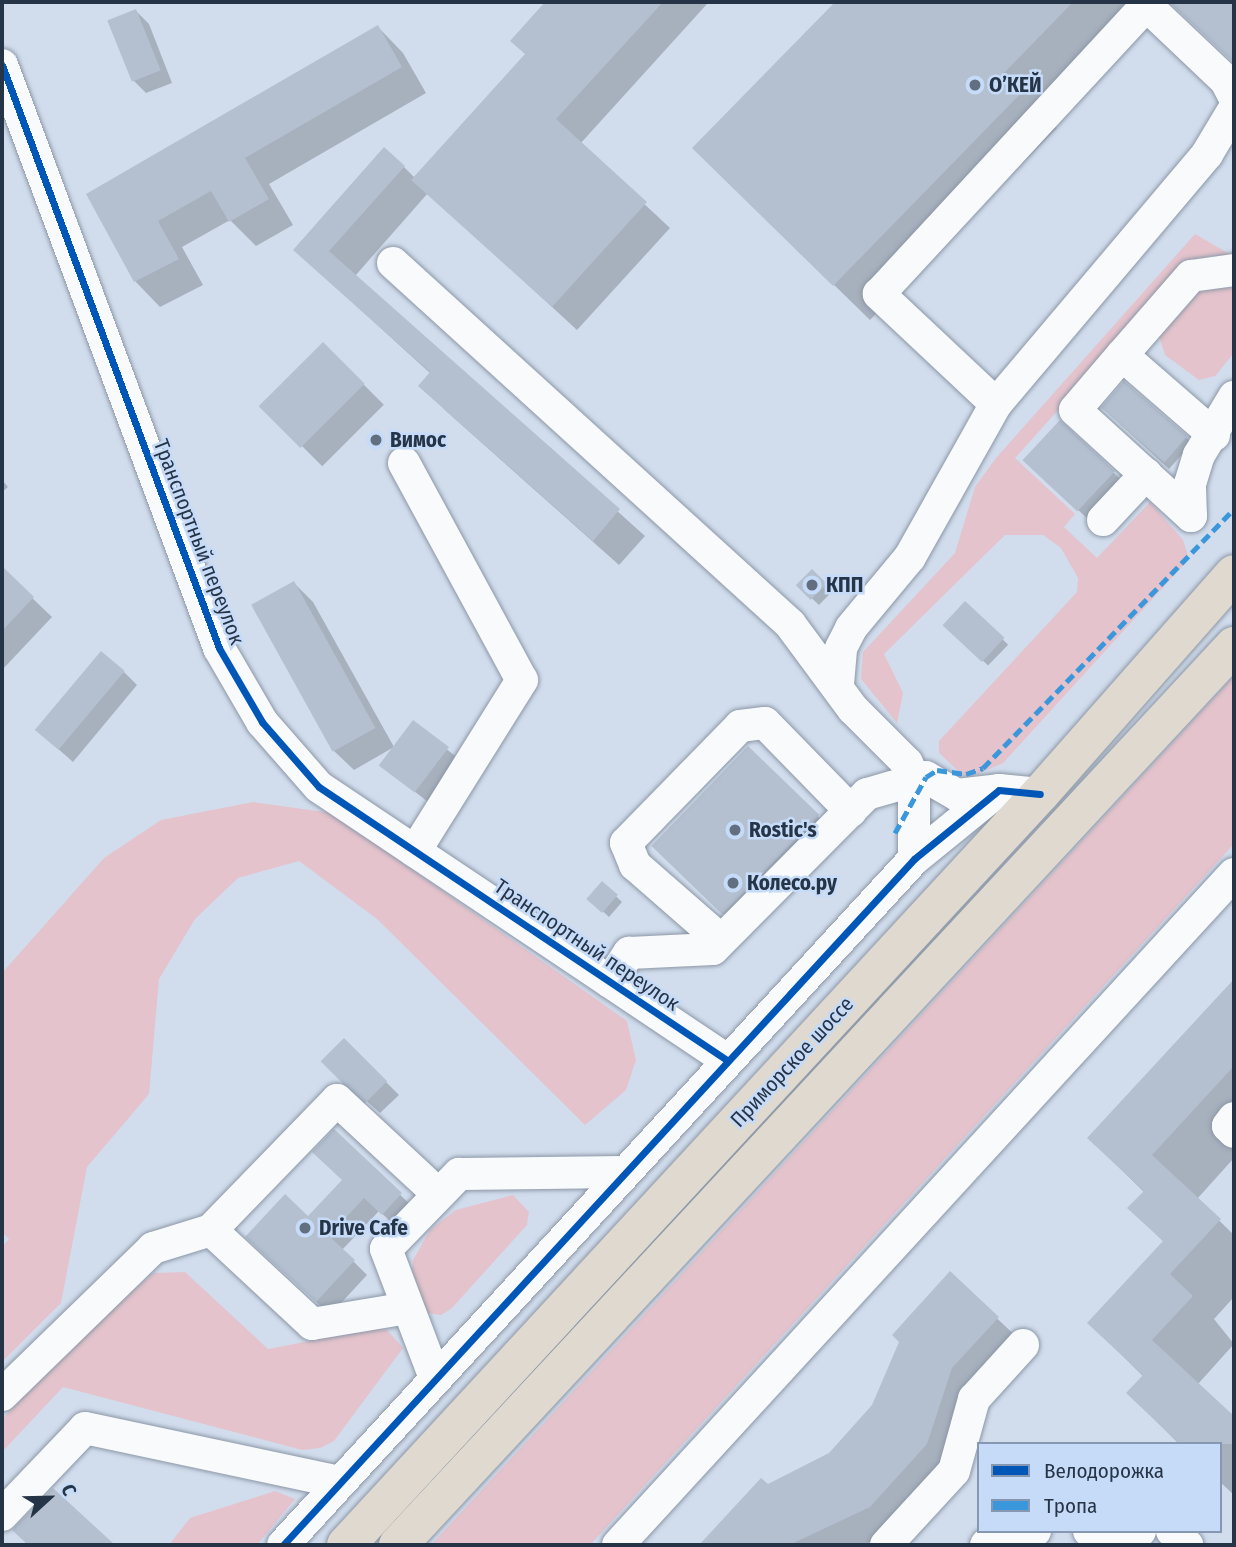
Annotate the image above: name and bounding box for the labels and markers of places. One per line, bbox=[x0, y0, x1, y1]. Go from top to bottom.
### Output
place label: О’КЕЙ bbox=[989, 72, 1042, 98]
marker: О’КЕЙ bbox=[967, 77, 983, 93]
place label: Вимос bbox=[390, 427, 446, 453]
marker: Вимос bbox=[368, 432, 384, 448]
place label: КПП bbox=[826, 572, 863, 598]
marker: КПП bbox=[804, 577, 820, 593]
place label: Rostic's bbox=[749, 817, 817, 843]
marker: Rostic's bbox=[727, 822, 743, 838]
place label: Колесо.ру bbox=[747, 870, 837, 896]
marker: Колесо.ру bbox=[725, 875, 741, 891]
place label: Drive Cafe bbox=[319, 1215, 408, 1241]
marker: Drive Cafe bbox=[297, 1220, 313, 1236]

